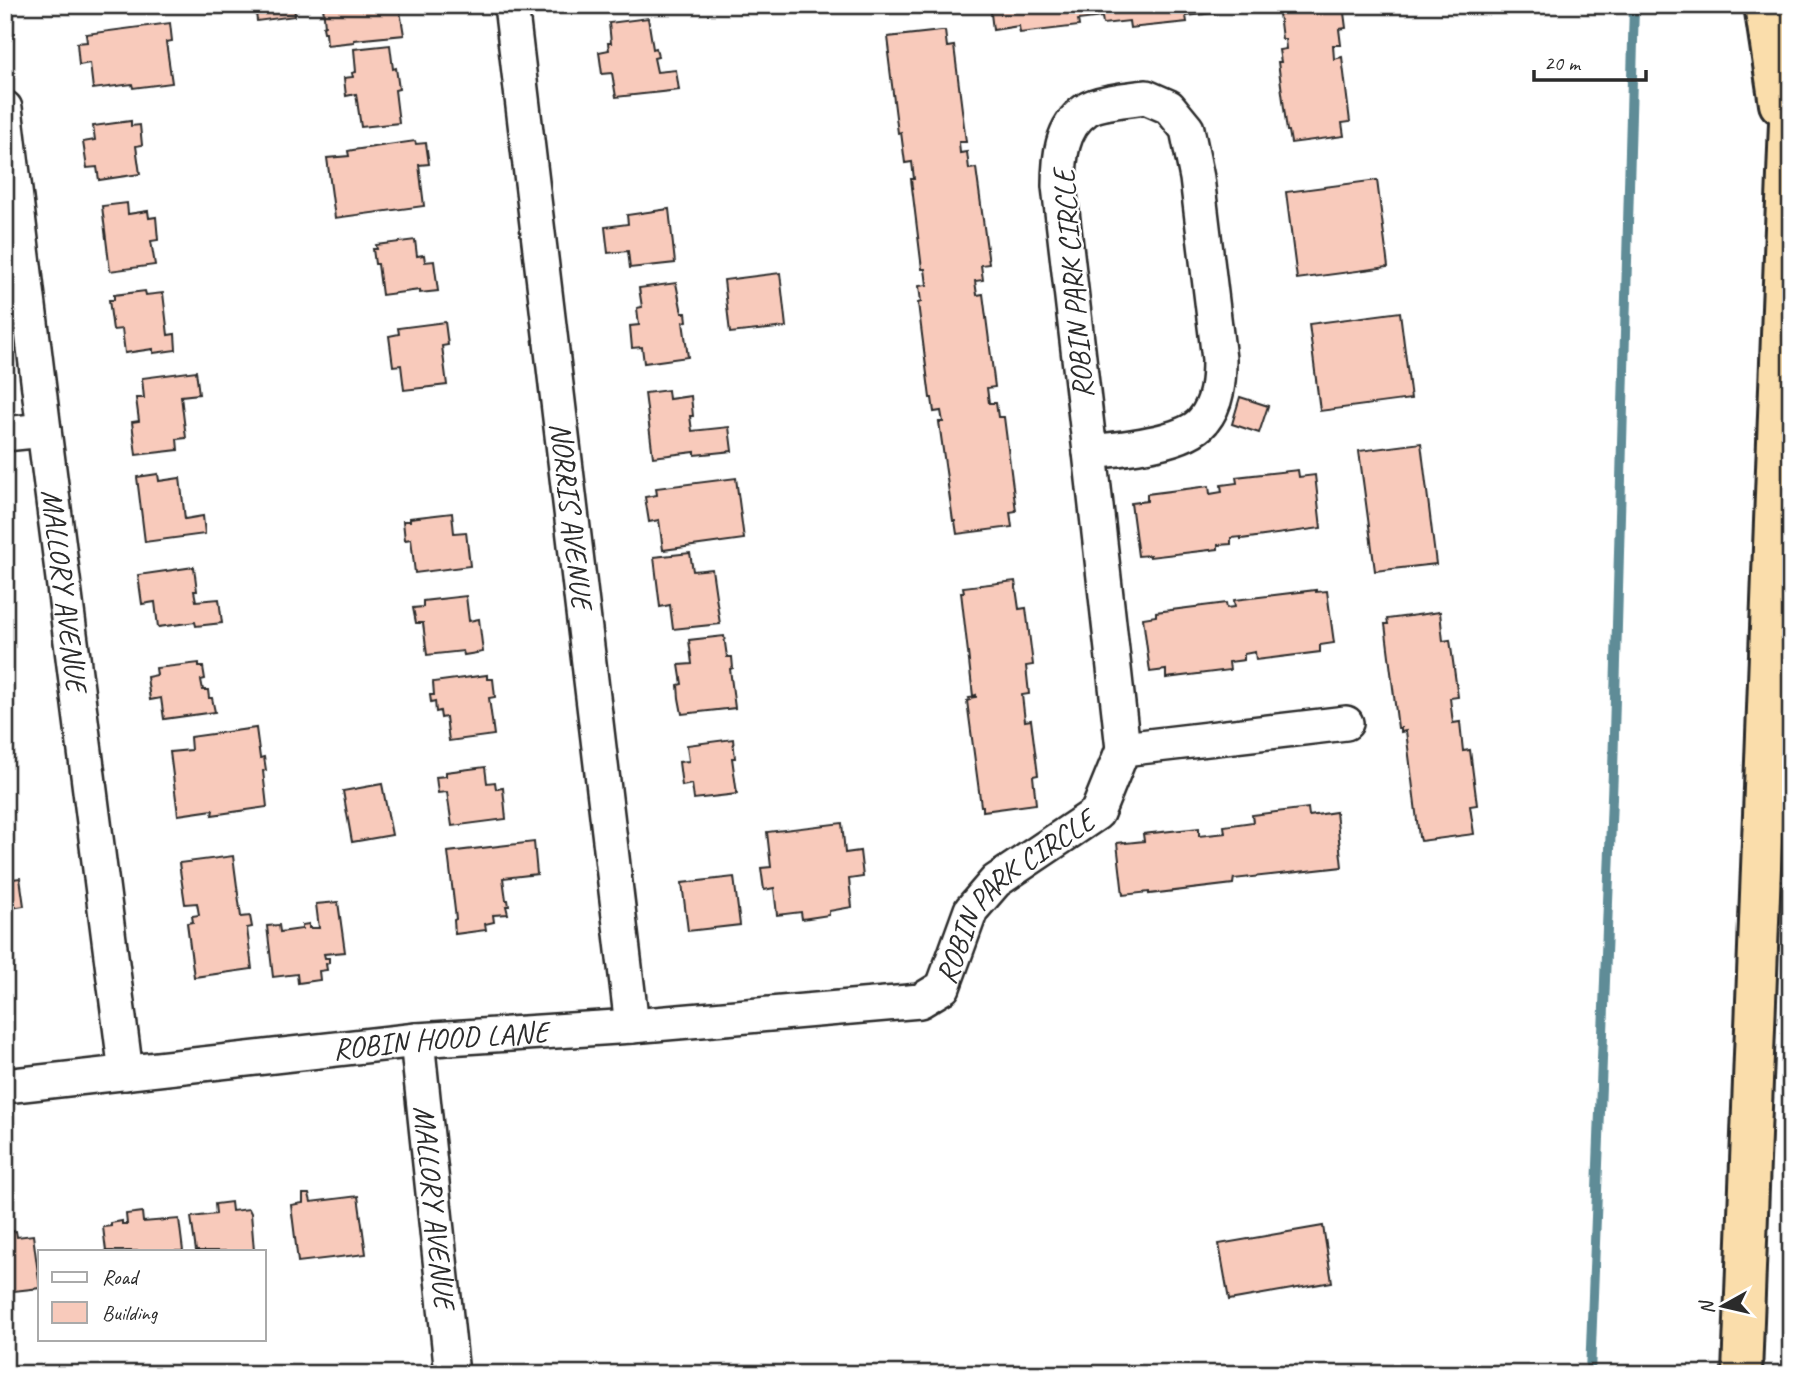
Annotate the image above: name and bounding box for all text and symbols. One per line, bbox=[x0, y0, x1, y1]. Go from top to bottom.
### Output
scale bar bbox=[1534, 38, 1646, 82]
text: 20 m bbox=[1544, 50, 1582, 76]
street label: ROBIN PARK CIRCLE bbox=[1044, 164, 1102, 400]
street label: NORRIS AVENUE bbox=[542, 420, 602, 614]
street label: MALLORY AVENUE bbox=[33, 487, 97, 697]
street label: ROBIN PARK CIRCLE bbox=[927, 799, 1105, 989]
street label: ROBIN HOOD LANE bbox=[331, 1012, 553, 1068]
street label: MALLORY AVENUE bbox=[405, 1104, 464, 1314]
legend bbox=[38, 1250, 266, 1340]
text: Road bbox=[102, 1264, 141, 1290]
north arrow bbox=[1688, 1270, 1758, 1340]
text: N bbox=[1694, 1298, 1720, 1316]
text: Building bbox=[102, 1300, 159, 1326]

